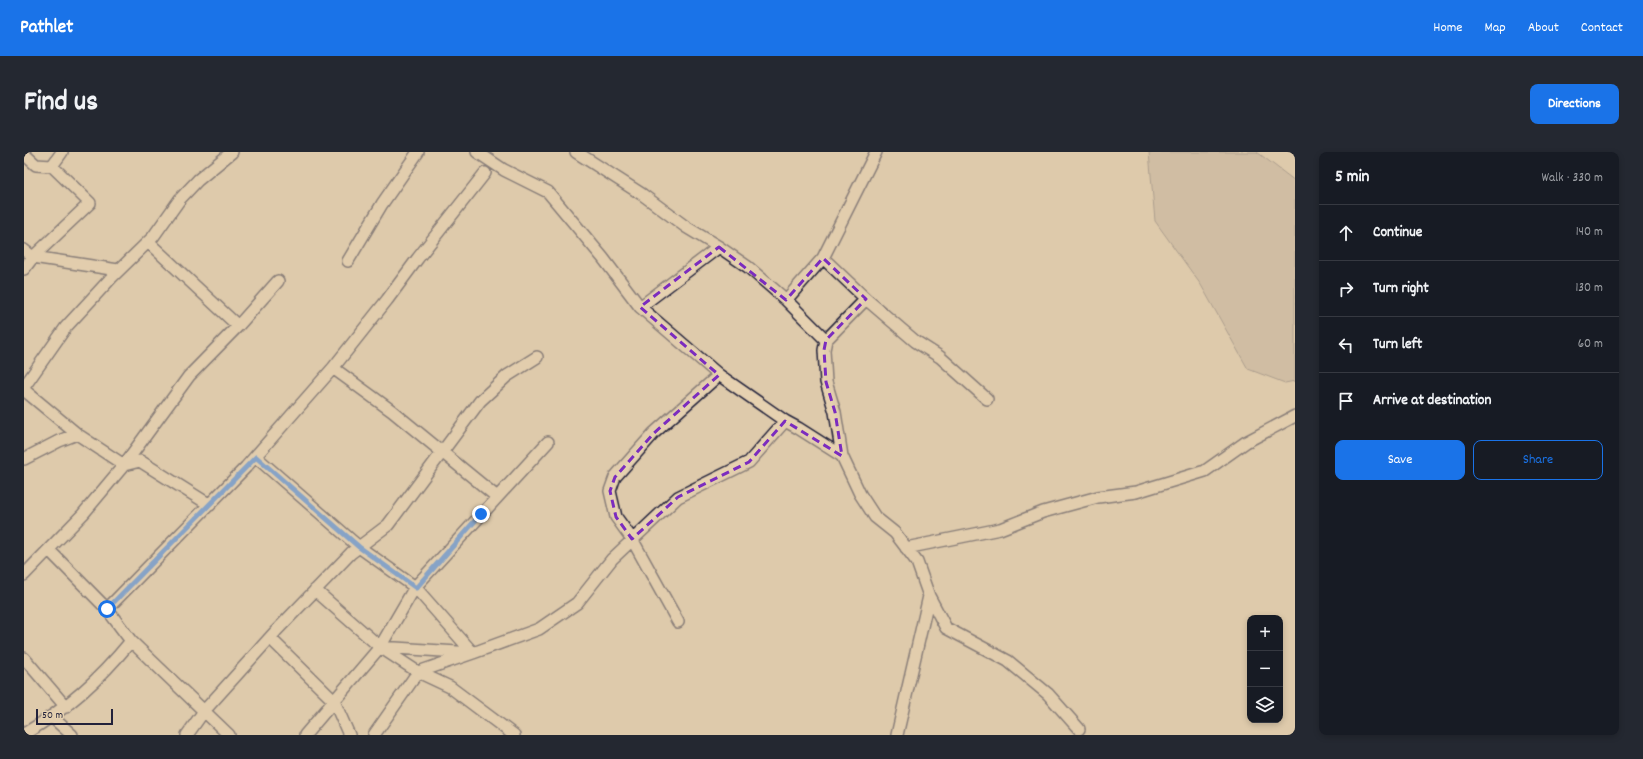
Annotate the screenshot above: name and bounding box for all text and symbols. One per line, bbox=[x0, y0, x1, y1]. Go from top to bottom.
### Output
text: Pathlet bbox=[20, 15, 73, 42]
text: Home bbox=[1433, 18, 1462, 38]
text: Map bbox=[1484, 18, 1506, 38]
text: About bbox=[1528, 18, 1559, 38]
text: Contact bbox=[1581, 18, 1623, 38]
text: Find us bbox=[24, 84, 98, 124]
button: Directions bbox=[1530, 84, 1619, 124]
text: 5 min bbox=[1335, 166, 1369, 190]
text: Walk · 330 m bbox=[1542, 169, 1603, 188]
icon: ahead bbox=[1335, 222, 1357, 244]
text: Continue bbox=[1373, 222, 1422, 244]
text: 140 m bbox=[1576, 223, 1603, 242]
icon: right bbox=[1335, 278, 1357, 300]
text: Turn right bbox=[1373, 278, 1429, 300]
text: 130 m bbox=[1575, 279, 1603, 298]
icon: left bbox=[1335, 334, 1357, 356]
text: Turn left bbox=[1373, 334, 1422, 356]
text: 60 m bbox=[1578, 335, 1603, 354]
icon: arrive bbox=[1335, 390, 1357, 412]
text: Arrive at destination bbox=[1373, 390, 1491, 412]
button: Save bbox=[1335, 440, 1465, 480]
button: Share bbox=[1473, 440, 1603, 480]
route end bbox=[472, 505, 490, 523]
route start bbox=[98, 600, 116, 618]
map controls bbox=[1247, 615, 1283, 723]
button: + bbox=[1247, 615, 1283, 651]
button: − bbox=[1247, 651, 1283, 687]
button: layers bbox=[1247, 687, 1283, 723]
scale bar bbox=[36, 707, 113, 726]
text: 50 m bbox=[42, 708, 63, 724]

